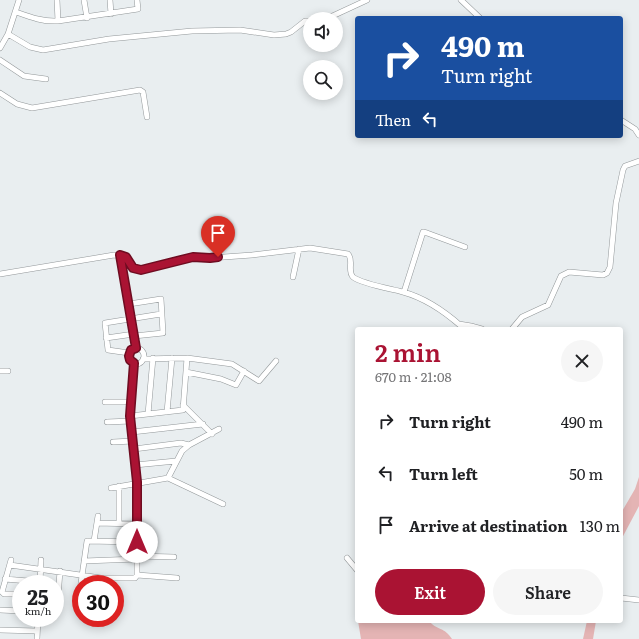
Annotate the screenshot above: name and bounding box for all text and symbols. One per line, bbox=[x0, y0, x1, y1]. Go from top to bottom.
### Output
map controls bbox=[303, 12, 343, 100]
button: sound bbox=[303, 12, 343, 52]
text: 490 m bbox=[441, 24, 525, 66]
icon: right bbox=[375, 32, 427, 84]
button: search bbox=[303, 60, 343, 100]
text: Turn right bbox=[441, 62, 532, 89]
text: Then bbox=[375, 108, 411, 131]
icon: left bbox=[419, 108, 441, 130]
pin bbox=[201, 216, 235, 257]
icon: arrive bbox=[207, 222, 229, 244]
text: 2 min bbox=[375, 334, 441, 369]
button: close bbox=[561, 340, 603, 382]
text: 670 m · 21:08 bbox=[375, 367, 452, 386]
icon: right bbox=[375, 410, 397, 432]
text: Turn right bbox=[409, 410, 491, 433]
text: 490 m bbox=[561, 410, 603, 433]
icon: left bbox=[375, 462, 397, 484]
text: Turn left bbox=[409, 462, 478, 485]
text: 50 m bbox=[569, 462, 603, 485]
icon: arrive bbox=[375, 514, 397, 536]
text: Arrive at destination bbox=[409, 514, 568, 537]
text: 130 m bbox=[580, 514, 620, 537]
position arrow bbox=[116, 521, 158, 563]
button: Exit bbox=[375, 569, 485, 615]
button: Share bbox=[493, 569, 603, 615]
speed limit sign: 30 bbox=[72, 575, 124, 627]
text: 25 bbox=[27, 581, 49, 611]
text: km/h bbox=[25, 603, 51, 618]

